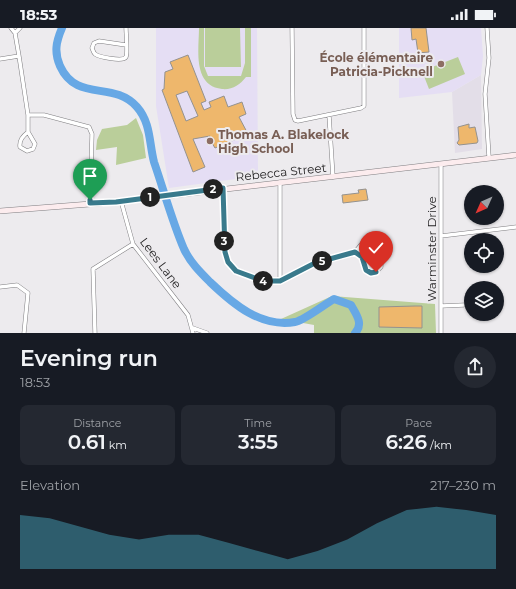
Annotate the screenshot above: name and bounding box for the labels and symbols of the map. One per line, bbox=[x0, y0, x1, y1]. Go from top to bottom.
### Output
place label: École élémentaire Patricia-Picknell bbox=[320, 50, 433, 79]
marker: École élémentaire Patricia-Picknell bbox=[436, 59, 446, 69]
place label: Thomas A. Blakelock High School bbox=[218, 127, 349, 156]
marker: Thomas A. Blakelock High School bbox=[205, 136, 215, 146]
pin bbox=[73, 159, 107, 200]
street label: Rebecca Street bbox=[235, 160, 327, 184]
pin: 2 bbox=[203, 179, 223, 199]
north arrow bbox=[464, 185, 504, 225]
pin: 1 bbox=[140, 187, 160, 207]
street label: Warminster Drive bbox=[424, 196, 439, 302]
pin: 3 bbox=[214, 231, 234, 251]
pin bbox=[359, 231, 393, 272]
street label: Lees Lane bbox=[137, 235, 185, 291]
pin: 5 bbox=[312, 251, 332, 271]
pin: 4 bbox=[253, 271, 273, 291]

